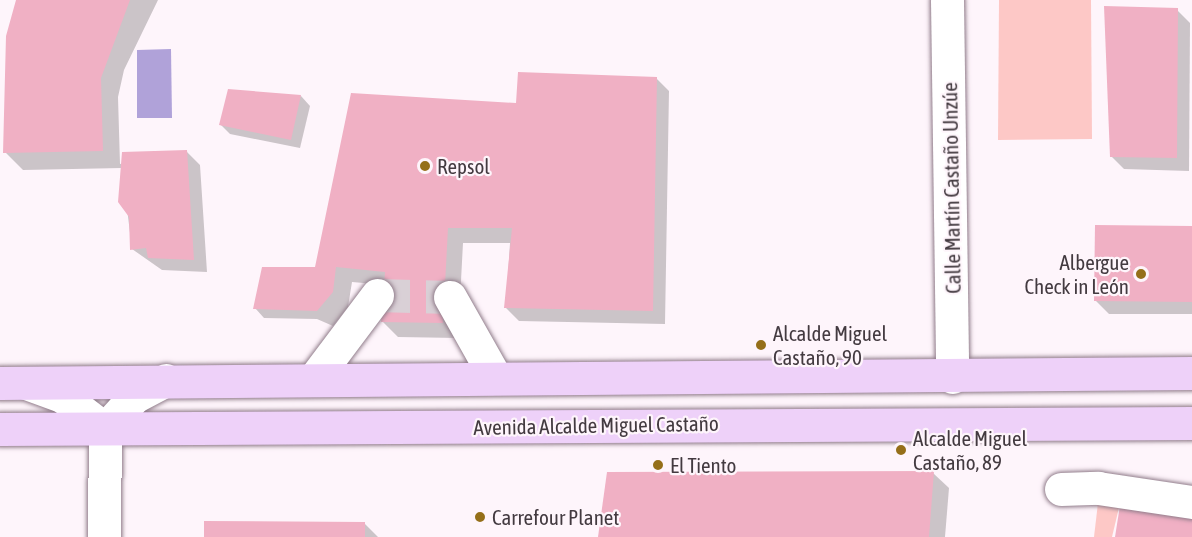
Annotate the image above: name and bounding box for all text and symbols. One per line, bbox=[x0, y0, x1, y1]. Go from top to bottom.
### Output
street label: Calle Martín Castaño Unzúe bbox=[937, 82, 965, 294]
place label: Repsol bbox=[437, 153, 490, 179]
marker: Repsol bbox=[418, 159, 432, 173]
place label: Albergue Check in León bbox=[1025, 249, 1129, 299]
marker: Albergue Check in León bbox=[1134, 267, 1148, 281]
place label: Alcalde Miguel Castaño, 90 bbox=[773, 320, 887, 370]
marker: Alcalde Miguel Castaño, 90 bbox=[754, 338, 768, 352]
street label: Avenida Alcalde Miguel Castaño bbox=[473, 410, 719, 440]
place label: Alcalde Miguel Castaño, 89 bbox=[913, 425, 1027, 475]
marker: Alcalde Miguel Castaño, 89 bbox=[894, 443, 908, 457]
place label: El Tiento bbox=[670, 452, 736, 478]
marker: El Tiento bbox=[651, 458, 665, 472]
place label: Carrefour Planet bbox=[492, 504, 619, 530]
marker: Carrefour Planet bbox=[473, 510, 487, 524]

